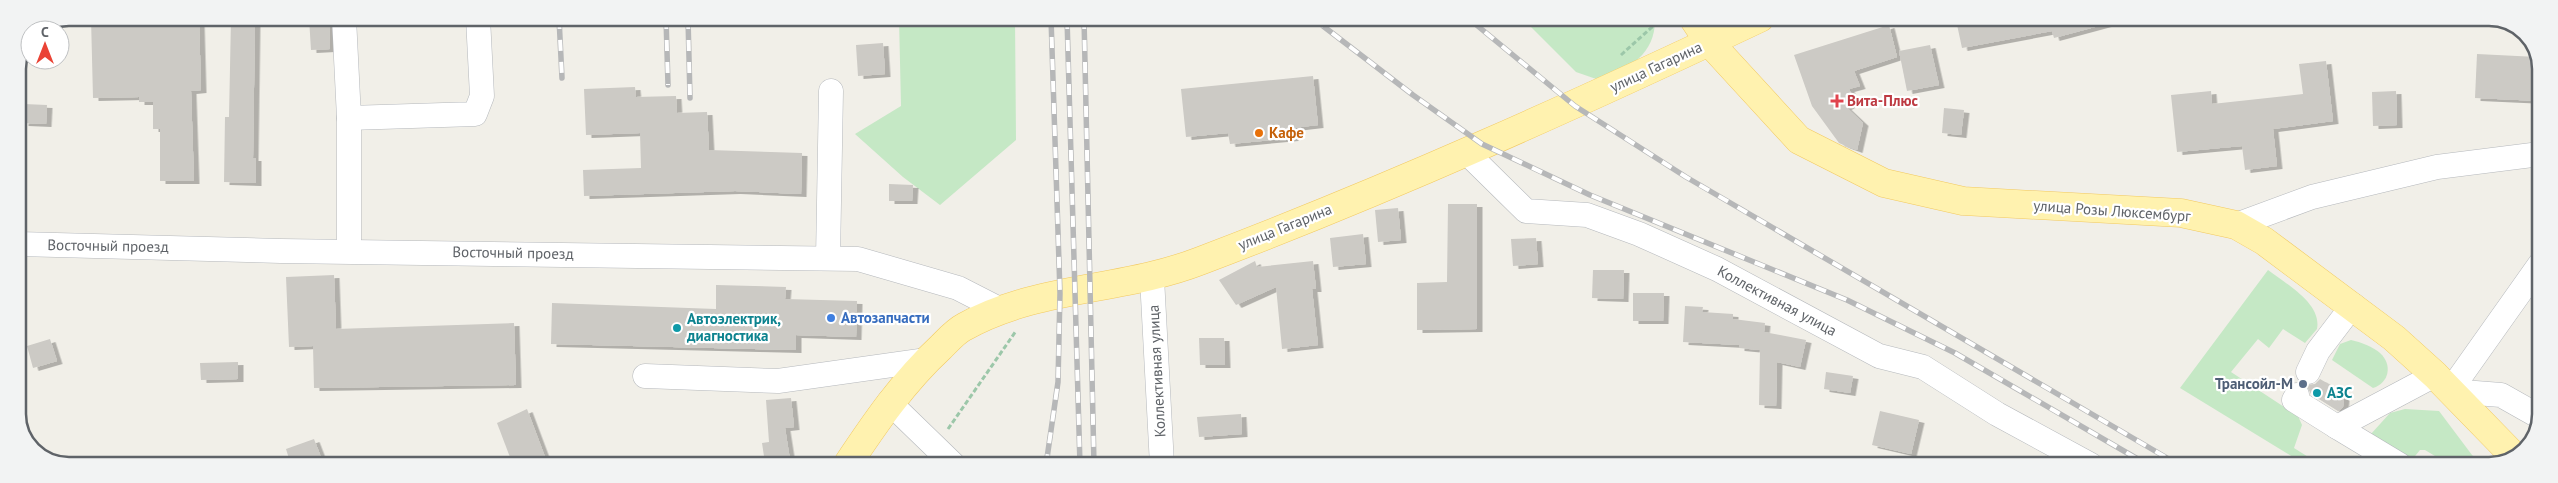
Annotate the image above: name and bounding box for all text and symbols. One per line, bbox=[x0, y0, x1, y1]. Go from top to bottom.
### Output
north arrow bbox=[20, 20, 70, 70]
text: С bbox=[41, 23, 49, 41]
street label: улица Гагарина bbox=[1607, 37, 1705, 96]
place label: Вита-Плюс bbox=[1847, 91, 1918, 110]
marker: Вита-Плюс bbox=[1831, 95, 1843, 107]
place label: Кафе bbox=[1269, 123, 1304, 142]
marker: Кафе bbox=[1253, 127, 1265, 139]
street label: улица Розы Люксембург bbox=[2033, 196, 2192, 226]
street label: улица Гагарина bbox=[1235, 199, 1334, 254]
street label: Восточный проезд bbox=[47, 235, 169, 256]
street label: Восточный проезд bbox=[452, 242, 574, 263]
street label: Коллективная улица bbox=[1714, 261, 1840, 340]
street label: Коллективная улица bbox=[1144, 304, 1169, 438]
place label: Автозапчасти bbox=[841, 308, 930, 327]
place label: Автоэлектрик, диагностика bbox=[686, 309, 781, 345]
marker: Автозапчасти bbox=[825, 312, 837, 324]
marker: Автоэлектрик, диагностика bbox=[671, 322, 683, 334]
place label: Трансойл-М bbox=[2215, 374, 2293, 393]
marker: Трансойл-М bbox=[2297, 378, 2309, 390]
place label: АЗС bbox=[2327, 383, 2353, 402]
marker: АЗС bbox=[2311, 387, 2323, 399]

